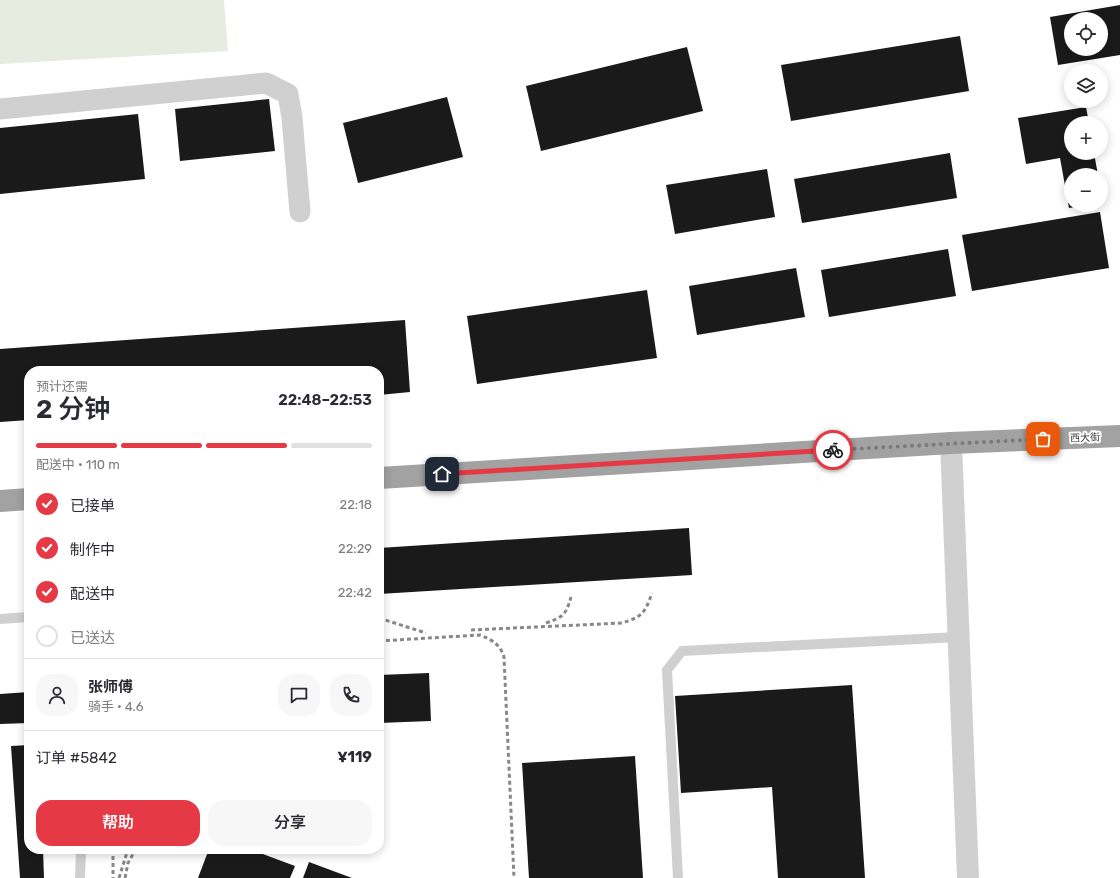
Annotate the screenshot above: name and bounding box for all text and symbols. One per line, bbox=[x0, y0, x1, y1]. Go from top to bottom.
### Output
map controls bbox=[1064, 12, 1108, 212]
button: locate bbox=[1064, 12, 1108, 56]
button: layers bbox=[1064, 64, 1108, 108]
button: + bbox=[1064, 116, 1108, 160]
button: − bbox=[1064, 168, 1108, 212]
text: 预计还需 bbox=[36, 379, 88, 394]
text: 22:48–22:53 bbox=[278, 391, 372, 409]
text: 2 分钟 bbox=[36, 394, 110, 425]
pin bbox=[1026, 422, 1060, 456]
icon: bag bbox=[1032, 428, 1054, 450]
courier bbox=[813, 430, 853, 470]
street label: 西大街 bbox=[1070, 431, 1100, 445]
icon: bike bbox=[822, 439, 844, 461]
text: 配送中 · 110 m bbox=[36, 457, 120, 472]
pin bbox=[425, 457, 459, 491]
icon: home bbox=[431, 463, 453, 485]
icon: check bbox=[36, 493, 58, 515]
text: 已接单 bbox=[70, 497, 115, 515]
text: 22:18 bbox=[340, 497, 372, 512]
icon: check bbox=[36, 537, 58, 559]
text: 制作中 bbox=[70, 541, 115, 559]
text: 22:29 bbox=[338, 541, 372, 556]
icon: check bbox=[36, 581, 58, 603]
text: 配送中 bbox=[70, 585, 115, 603]
text: 22:42 bbox=[338, 585, 372, 600]
text: 已送达 bbox=[70, 629, 115, 647]
button: person bbox=[36, 674, 78, 716]
button: chat bbox=[278, 674, 320, 716]
button: phone bbox=[330, 674, 372, 716]
text: 张师傅 bbox=[88, 678, 133, 696]
text: 骑手 · 4.6 bbox=[88, 699, 144, 714]
text: ¥119 bbox=[337, 748, 372, 766]
text: 订单 #5842 bbox=[36, 749, 117, 767]
button: 帮助 bbox=[36, 800, 200, 846]
button: 分享 bbox=[208, 800, 372, 846]

